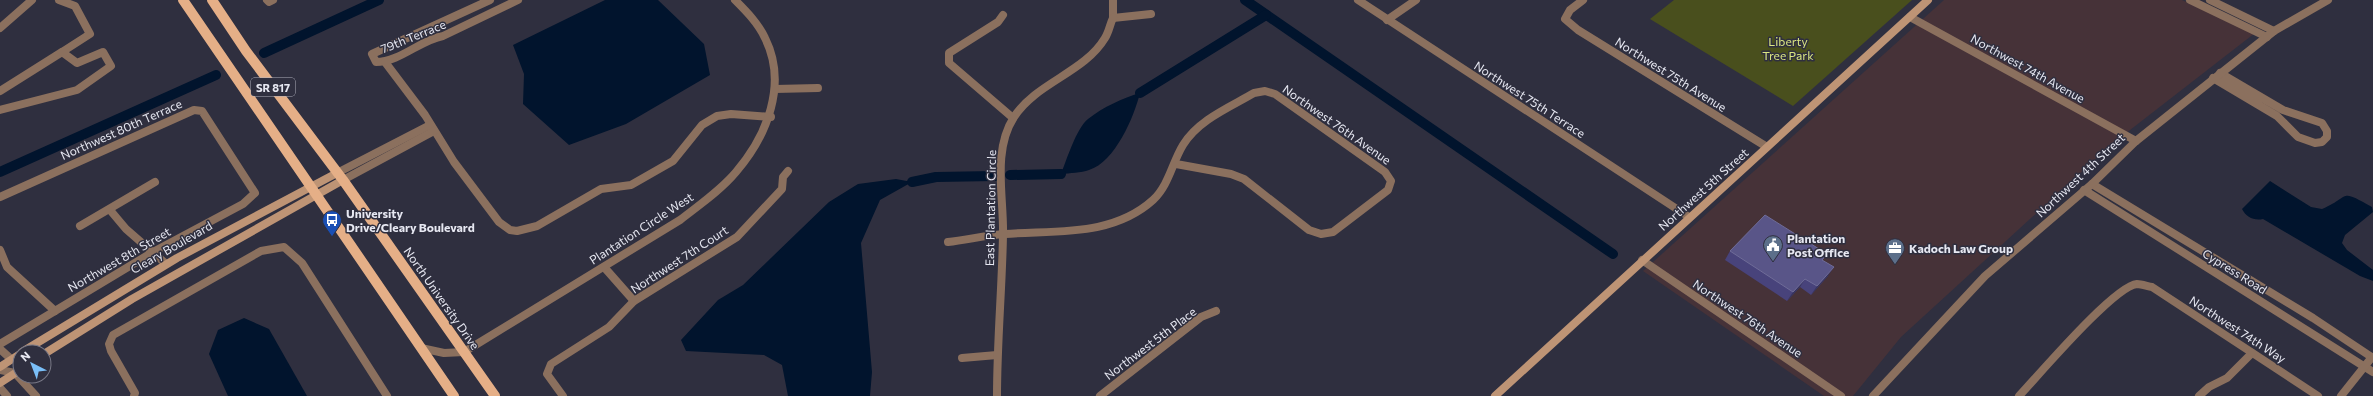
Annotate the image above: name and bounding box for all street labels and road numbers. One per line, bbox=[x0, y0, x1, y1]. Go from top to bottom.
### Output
street label: 79th Terrace bbox=[378, 17, 448, 55]
street label: Northwest 74th Avenue bbox=[1969, 31, 2087, 105]
street label: Northwest 75th Avenue bbox=[1613, 34, 1729, 114]
street label: Northwest 75th Terrace bbox=[1472, 58, 1588, 140]
road number: SR 817 bbox=[251, 78, 295, 96]
street label: Northwest 76th Avenue bbox=[1280, 81, 1394, 167]
street label: Northwest 80th Terrace bbox=[58, 96, 184, 162]
street label: Northwest 4th Street bbox=[2033, 130, 2127, 220]
street label: Northwest 5th Street bbox=[1655, 145, 1751, 233]
street label: East Plantation Circle bbox=[982, 150, 998, 266]
street label: Plantation Circle West bbox=[587, 189, 696, 267]
street label: Cleary Boulevard bbox=[128, 218, 214, 276]
street label: Northwest 7th Court bbox=[628, 222, 730, 296]
street label: Northwest 8th Street bbox=[65, 224, 173, 294]
street label: North University Drive bbox=[401, 244, 483, 352]
street label: Cypress Road bbox=[2200, 246, 2270, 296]
street label: Northwest 76th Avenue bbox=[1691, 276, 1805, 360]
street label: Northwest 74th Way bbox=[2187, 293, 2289, 365]
street label: Northwest 5th Place bbox=[1101, 304, 1199, 382]

